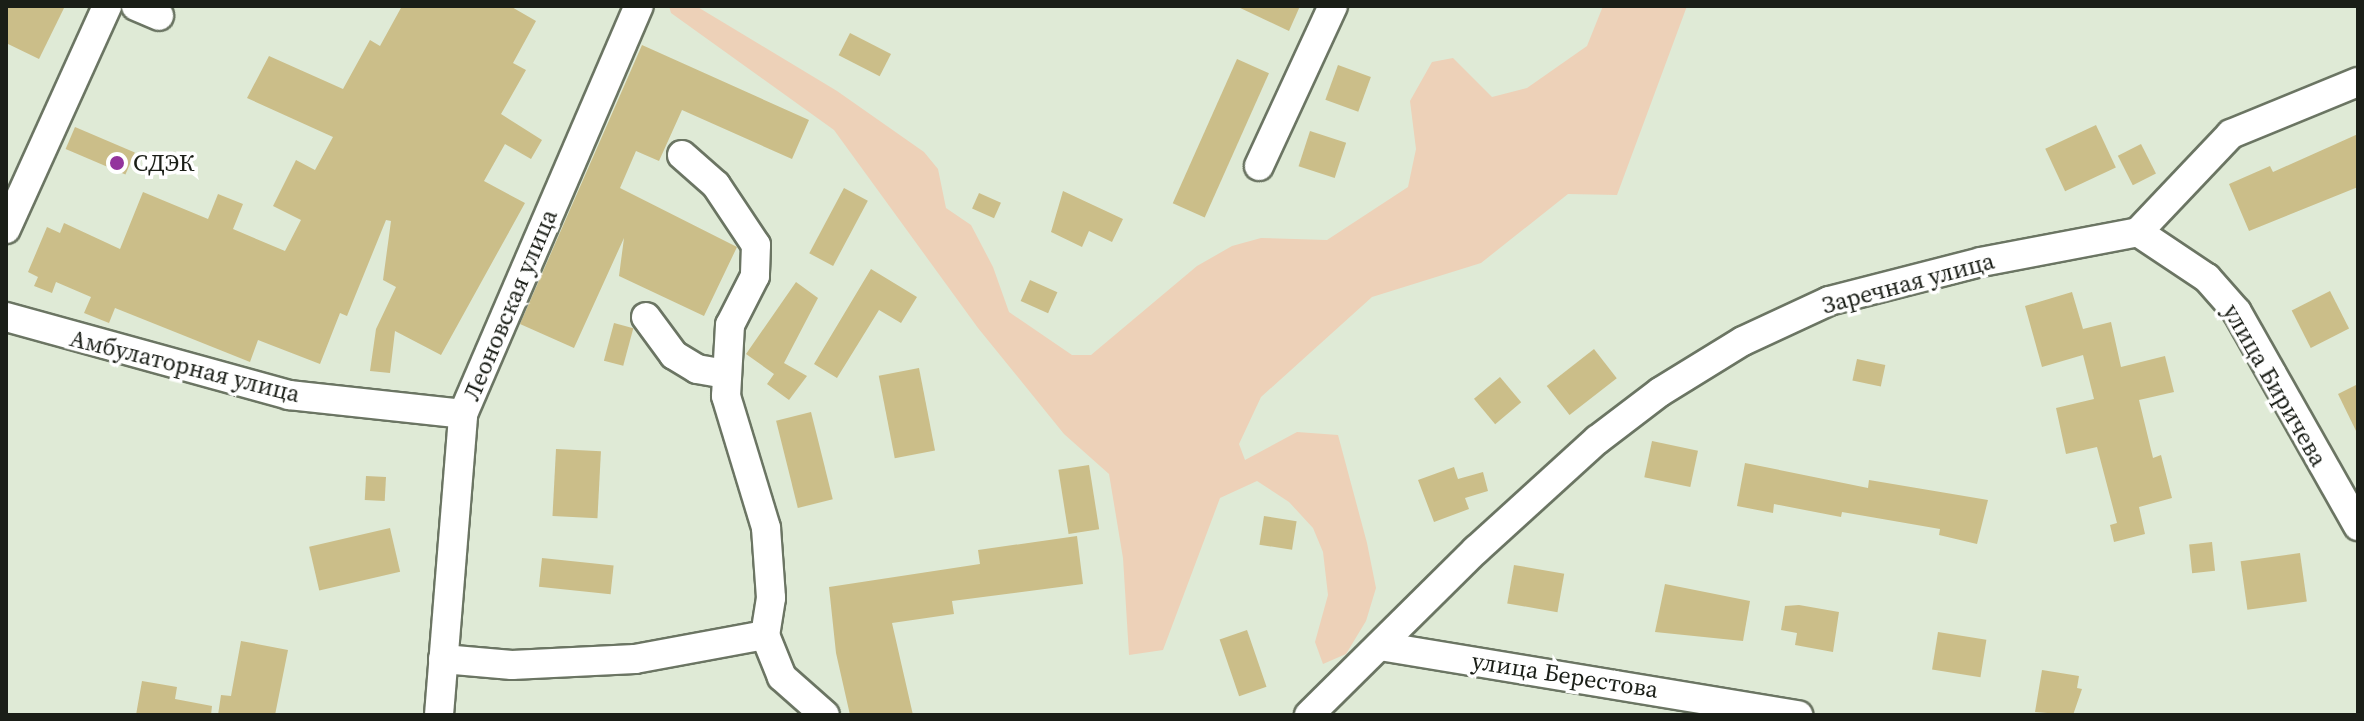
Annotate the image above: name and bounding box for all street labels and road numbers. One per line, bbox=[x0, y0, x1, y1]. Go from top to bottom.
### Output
street label: Леоновская улица bbox=[457, 205, 563, 405]
street label: Заречная улица bbox=[1819, 246, 1997, 320]
street label: улица Биричева bbox=[2217, 299, 2333, 471]
street label: Амбулаторная улица bbox=[67, 323, 303, 409]
street label: улица Берестова bbox=[1470, 646, 1660, 704]

